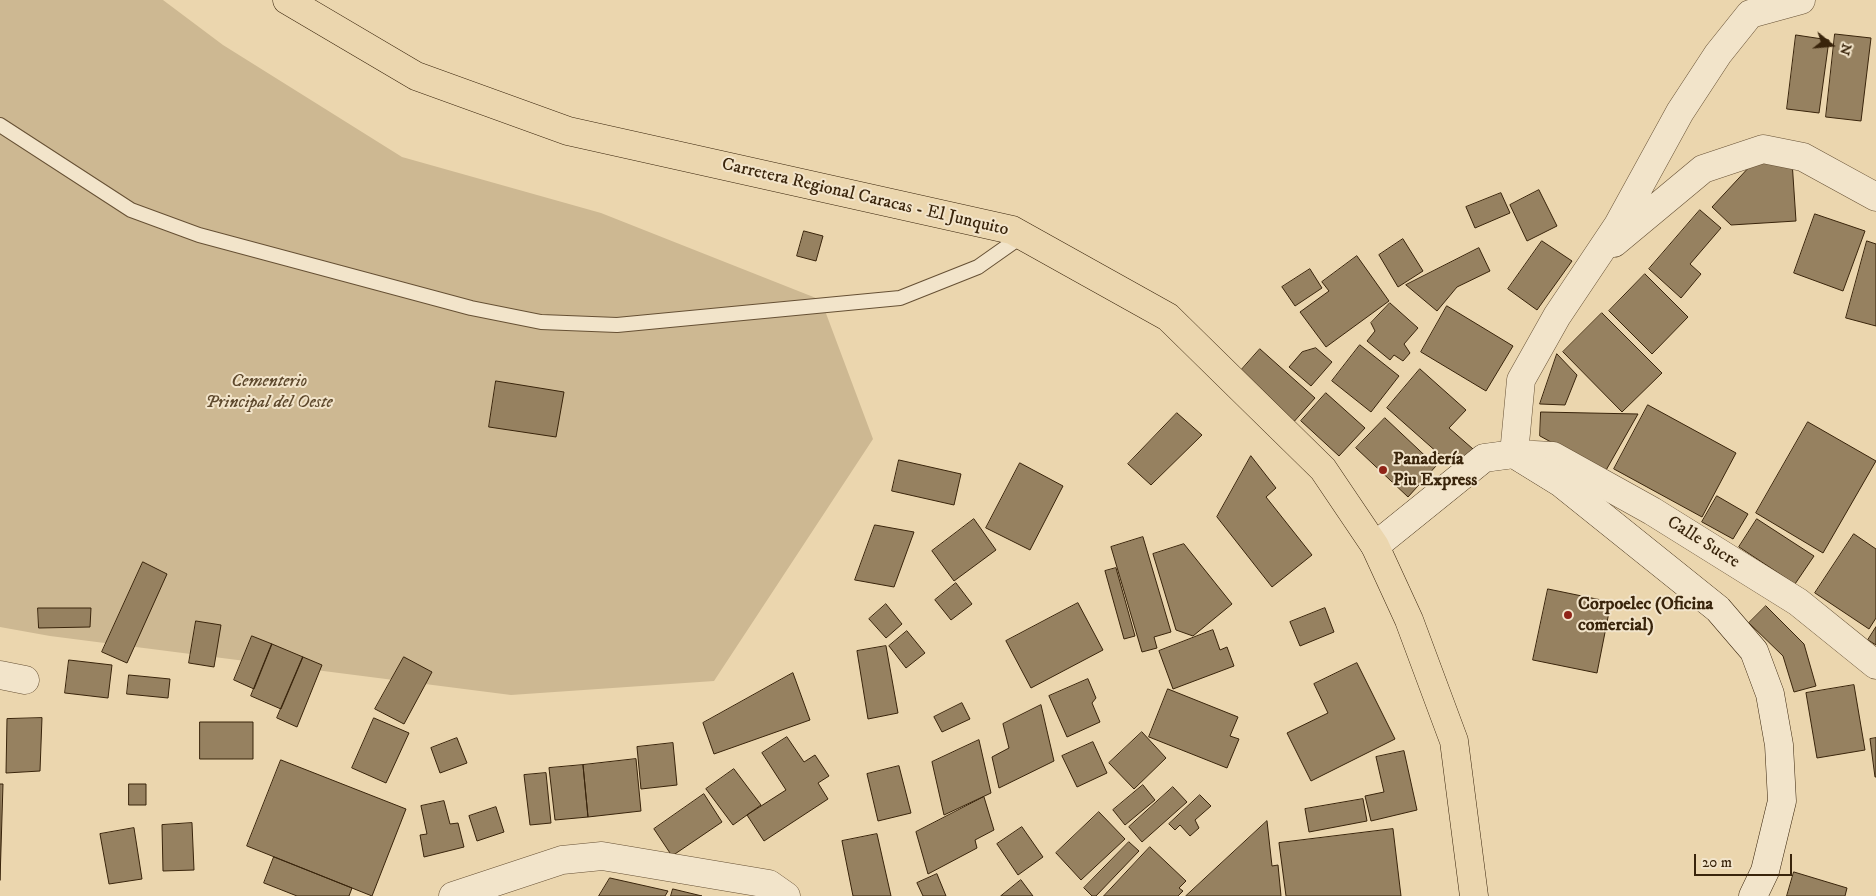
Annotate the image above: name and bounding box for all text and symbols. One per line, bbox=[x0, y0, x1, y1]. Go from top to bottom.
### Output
north arrow bbox=[1806, 20, 1856, 70]
text: N bbox=[1835, 41, 1856, 58]
street label: Carretera Regional Caracas - El Junquito bbox=[720, 154, 1010, 242]
park label: Cementerio Principal del Oeste bbox=[205, 371, 333, 414]
place label: Panadería Piu Express bbox=[1393, 449, 1477, 492]
marker: Panadería Piu Express bbox=[1377, 464, 1389, 476]
street label: Calle Sucre bbox=[1663, 512, 1743, 574]
place label: Corpoelec (Oficina comercial) bbox=[1578, 594, 1713, 636]
marker: Corpoelec (Oficina comercial) bbox=[1562, 609, 1574, 621]
scale bar bbox=[1696, 844, 1794, 876]
text: 20 m bbox=[1702, 853, 1732, 872]

